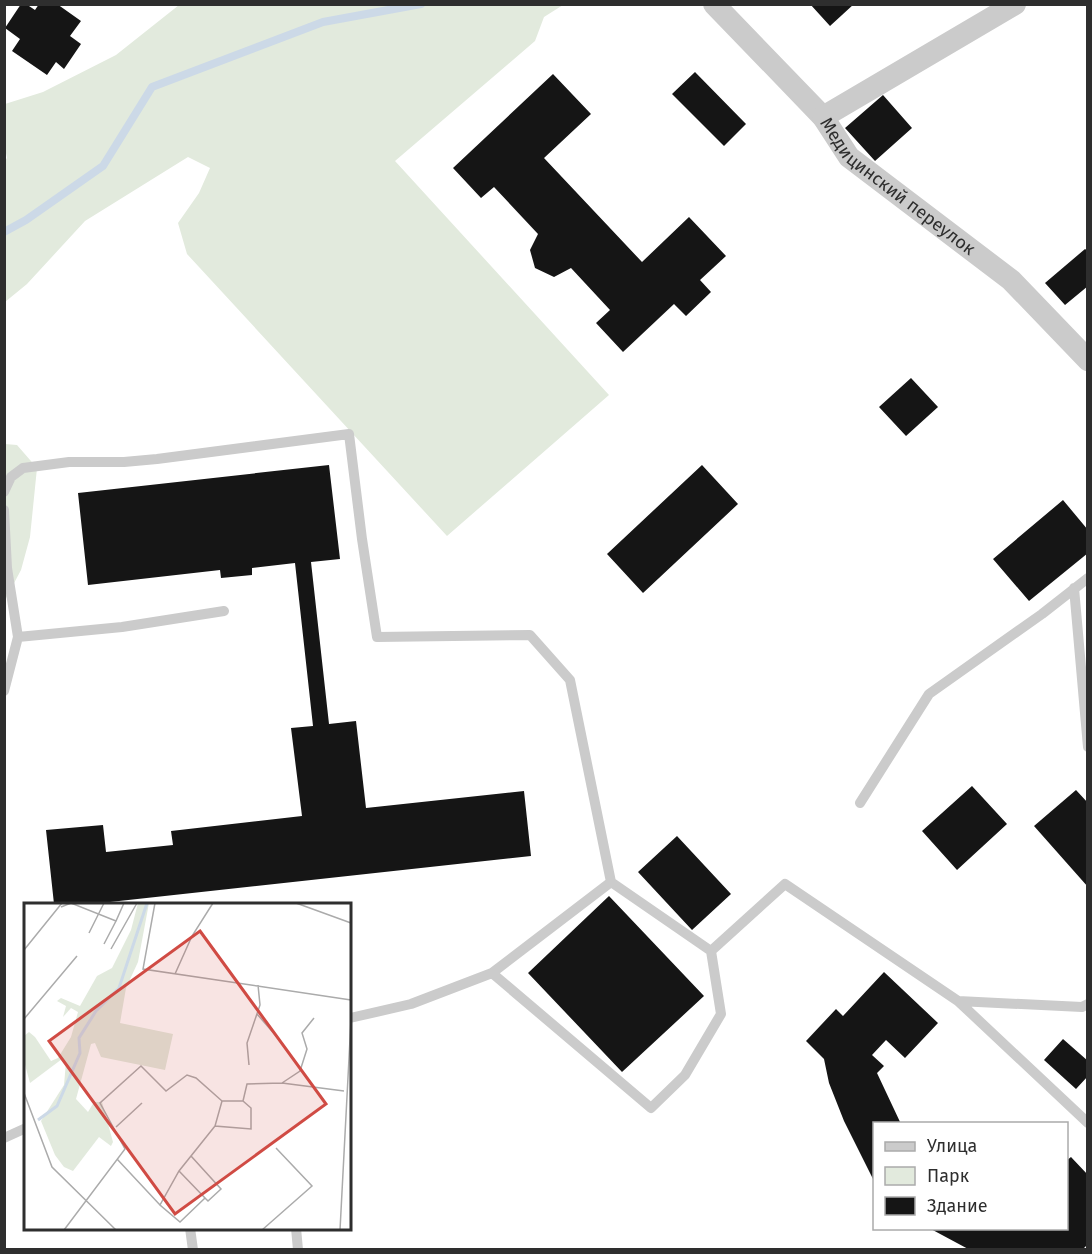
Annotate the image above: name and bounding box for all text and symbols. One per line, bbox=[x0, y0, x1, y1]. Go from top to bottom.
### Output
street label: Медицинский переулок bbox=[815, 113, 980, 260]
inset map bbox=[24, 903, 351, 1230]
legend bbox=[873, 1122, 1068, 1230]
text: Улица bbox=[927, 1135, 977, 1157]
text: Парк bbox=[927, 1165, 970, 1187]
text: Здание bbox=[927, 1195, 988, 1217]

